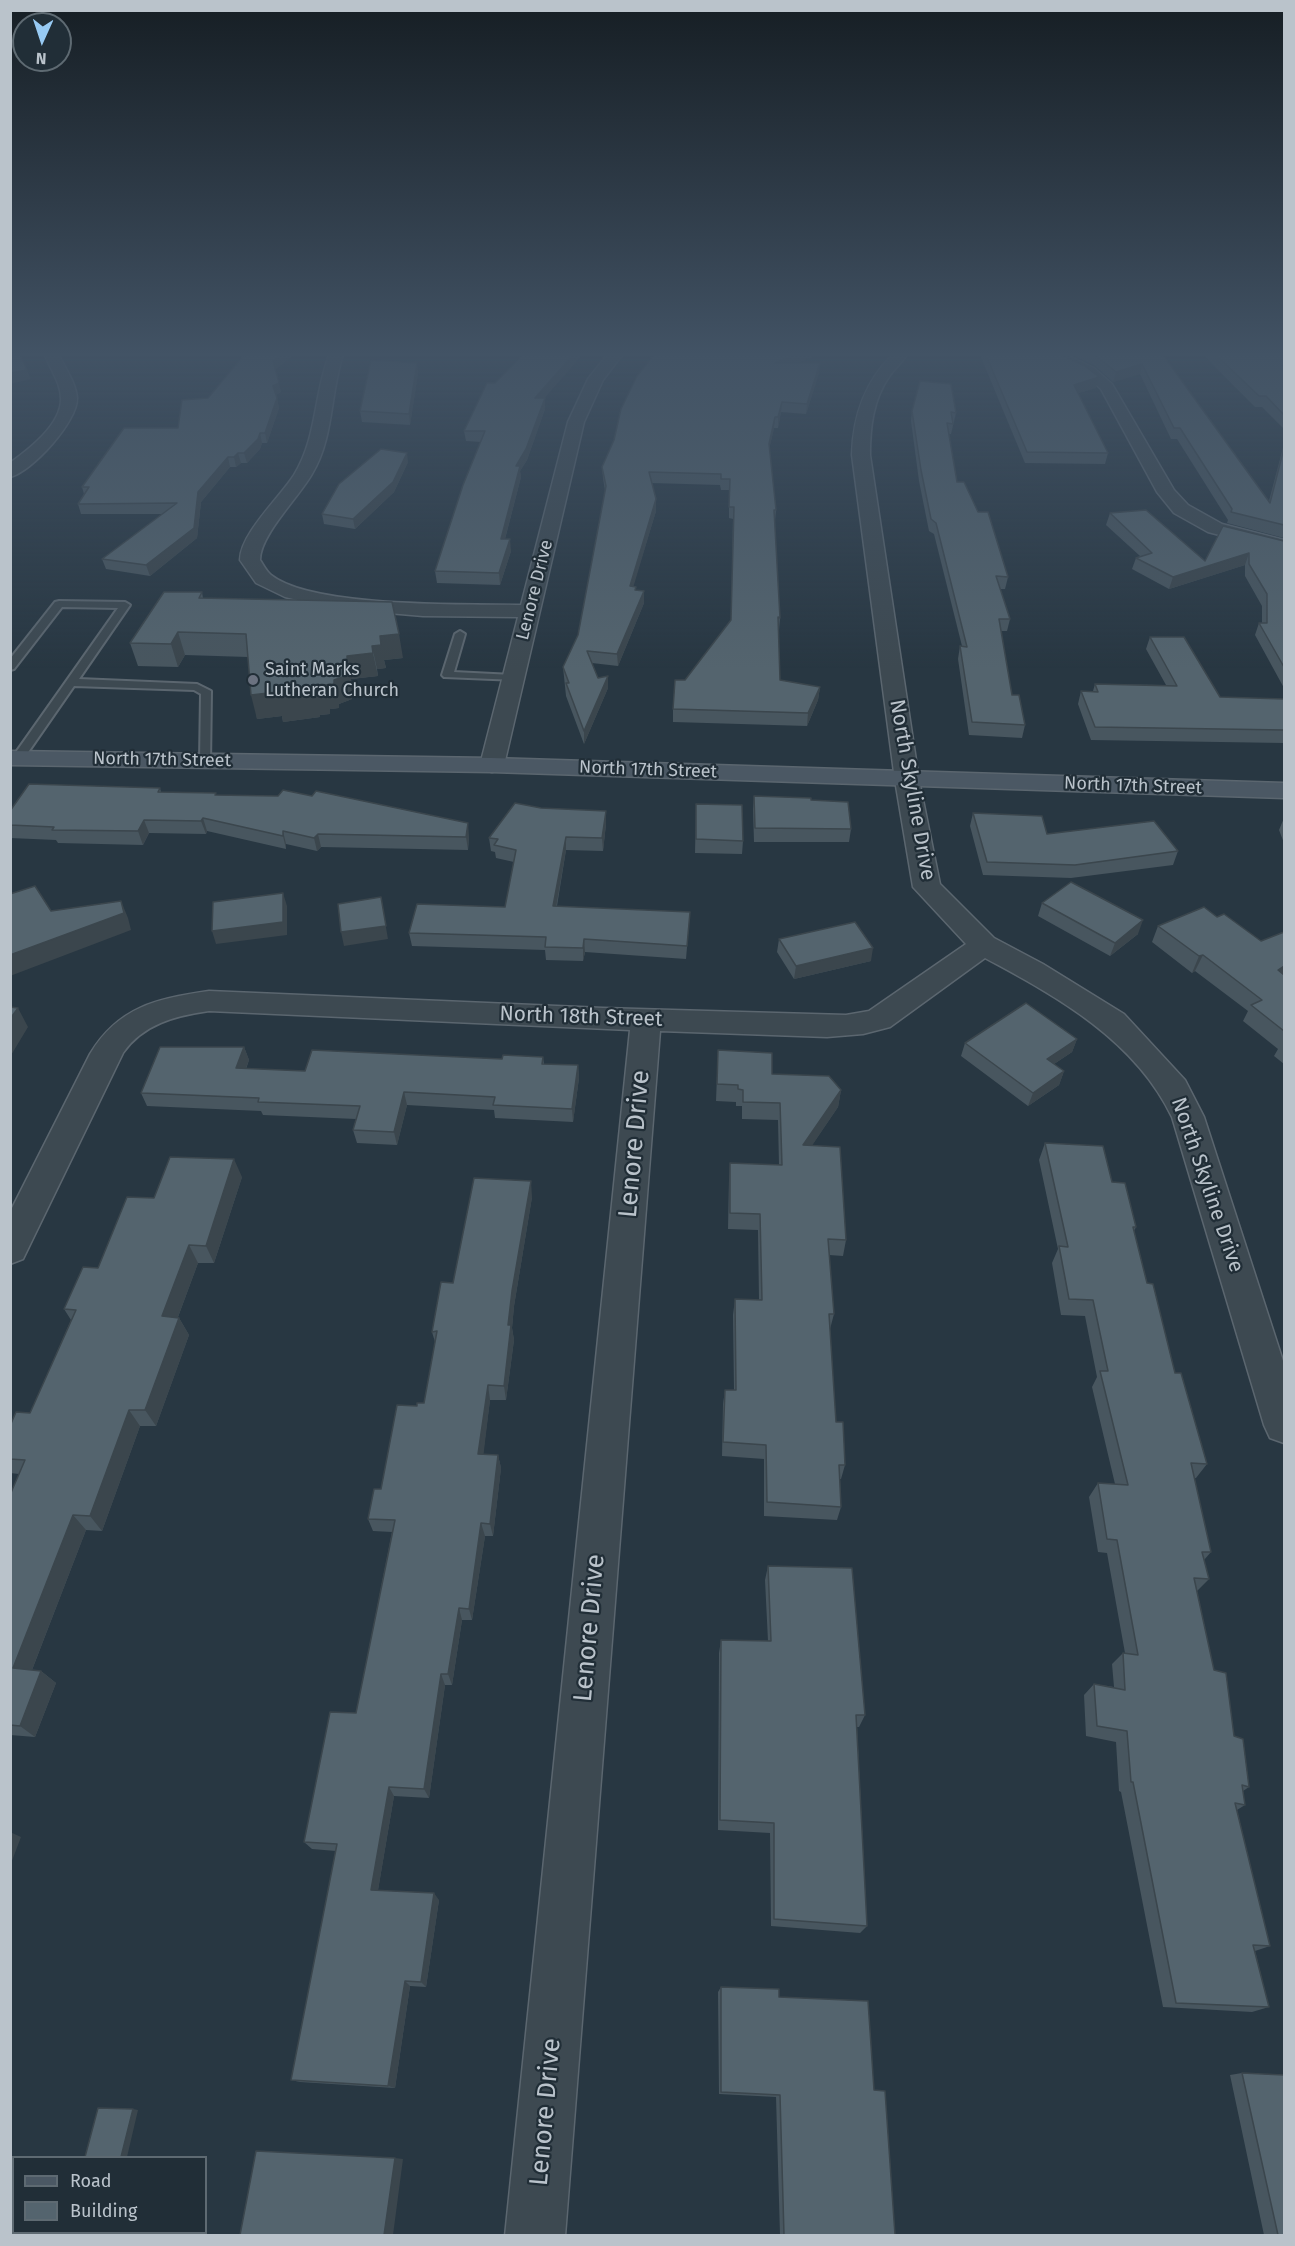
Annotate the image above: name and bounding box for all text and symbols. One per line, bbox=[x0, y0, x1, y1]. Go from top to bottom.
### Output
north arrow bbox=[12, 12, 72, 72]
text: N bbox=[35, 49, 47, 68]
street label: Lenore Drive bbox=[512, 538, 558, 642]
place label: Saint Marks Lutheran Church bbox=[265, 659, 399, 702]
marker: Saint Marks Lutheran Church bbox=[246, 673, 260, 687]
street label: North Skyline Drive bbox=[884, 698, 940, 882]
street label: North 17th Street bbox=[93, 748, 231, 772]
street label: North 17th Street bbox=[579, 757, 717, 783]
street label: North 17th Street bbox=[1064, 773, 1202, 799]
street label: North 18th Street bbox=[499, 1002, 663, 1032]
street label: Lenore Drive bbox=[613, 1069, 657, 1219]
street label: North Skyline Drive bbox=[1165, 1094, 1249, 1276]
street label: Lenore Drive bbox=[568, 1553, 612, 1703]
street label: Lenore Drive bbox=[524, 2037, 568, 2187]
legend bbox=[12, 2156, 207, 2234]
text: Road bbox=[70, 2170, 112, 2192]
text: Building bbox=[70, 2200, 137, 2222]

